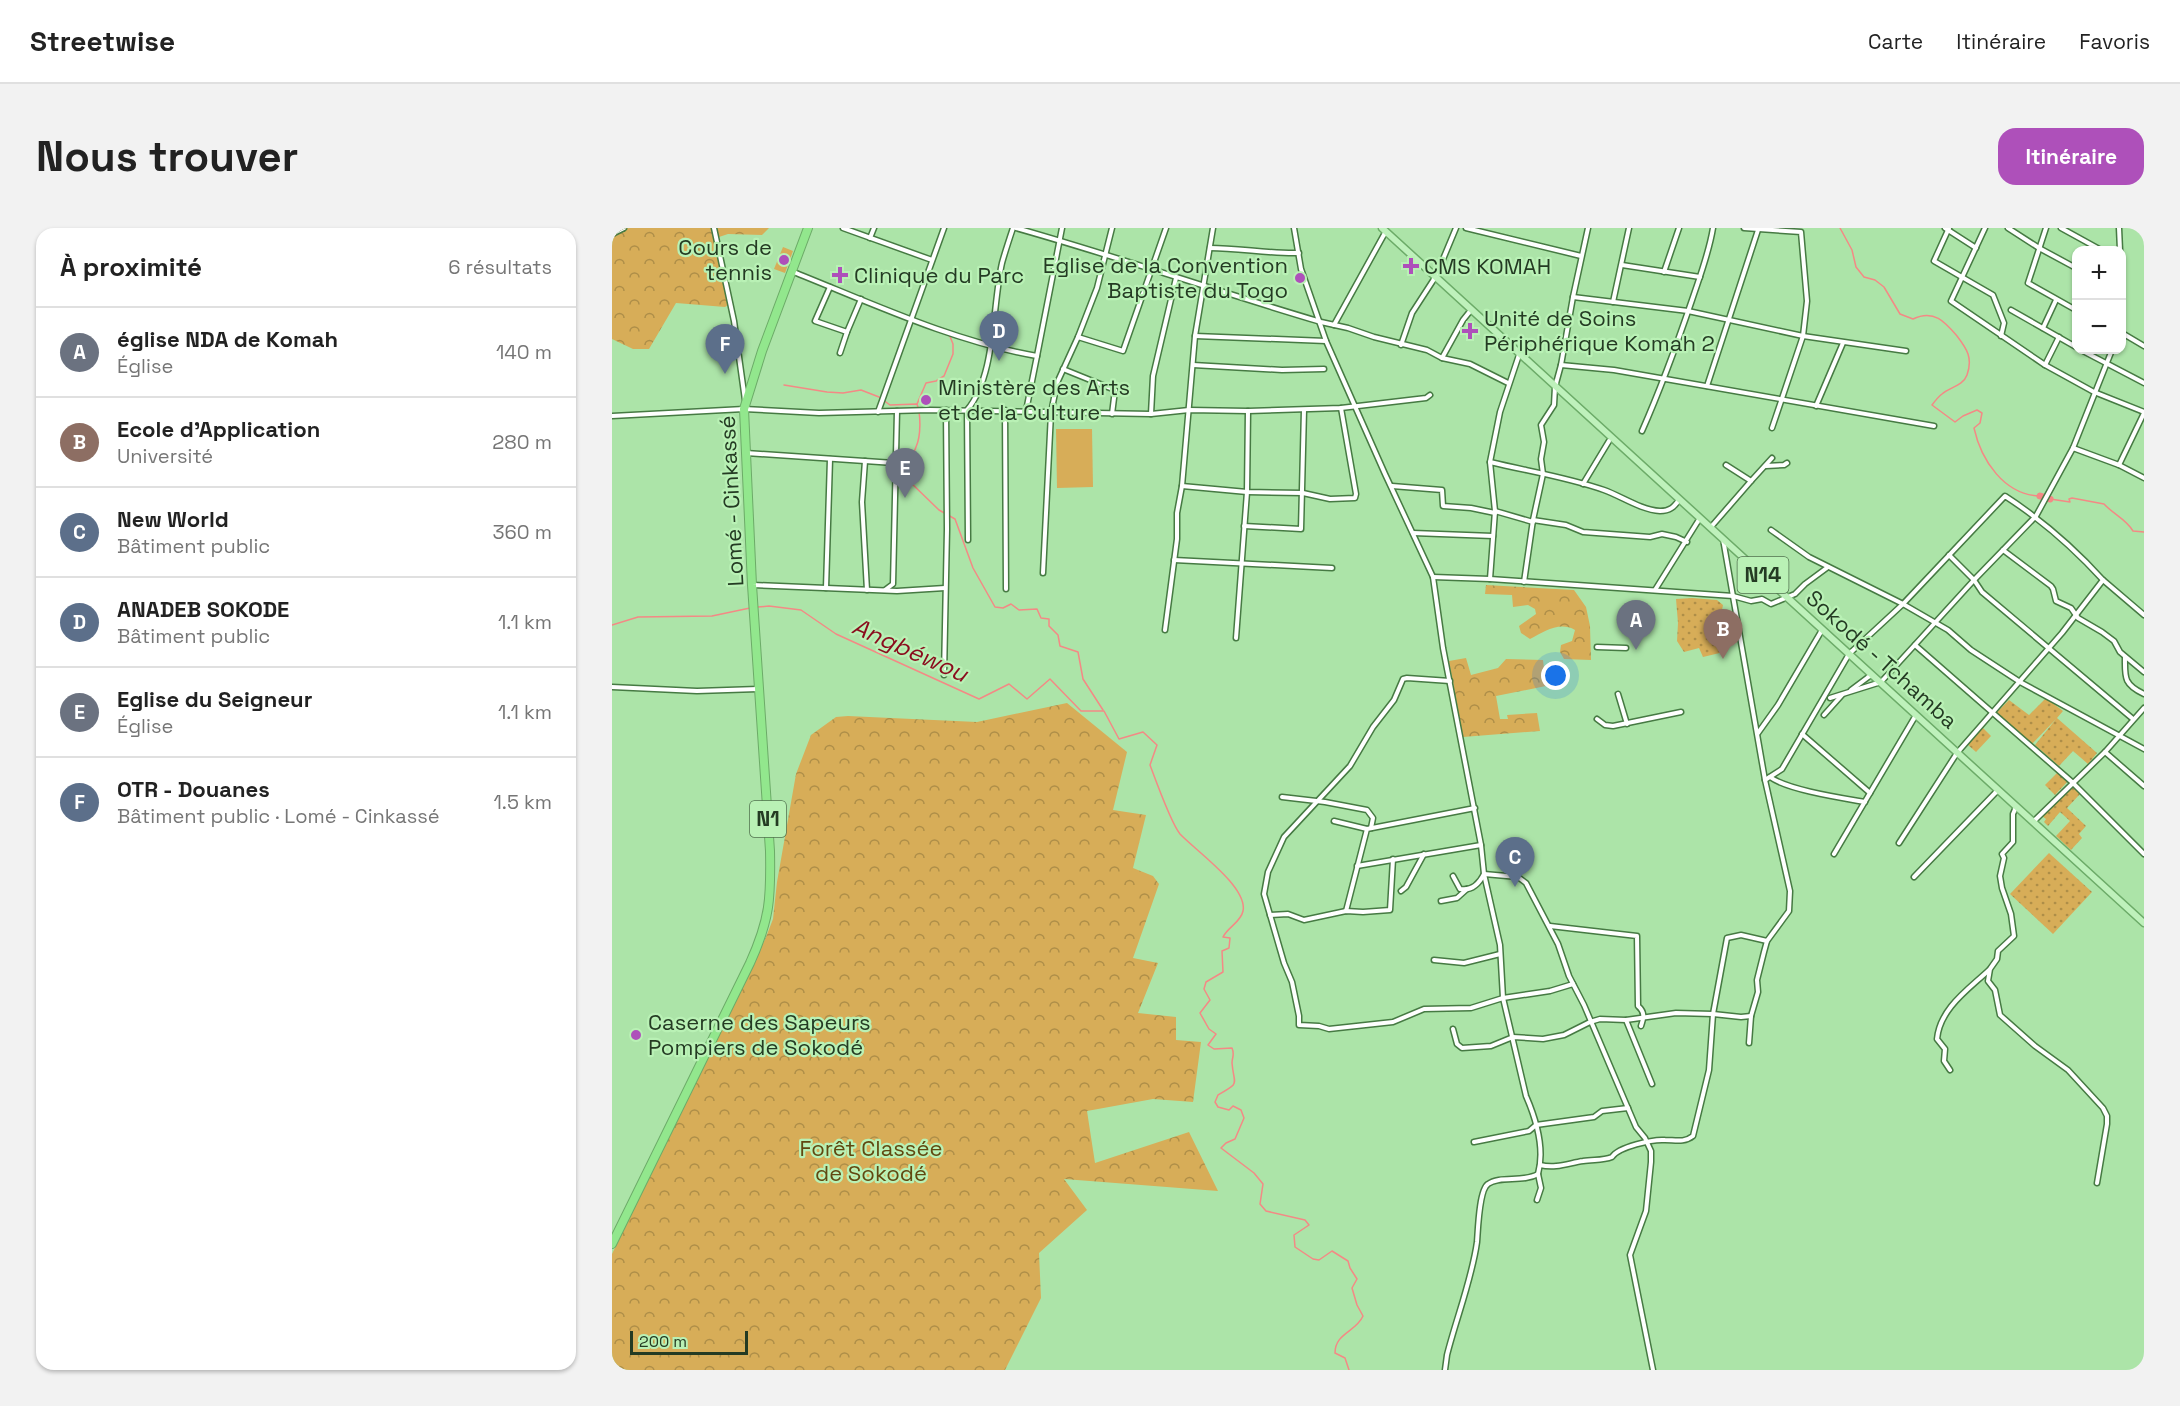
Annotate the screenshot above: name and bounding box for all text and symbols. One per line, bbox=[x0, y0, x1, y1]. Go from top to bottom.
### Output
text: Streetwise bbox=[30, 23, 175, 59]
text: Carte bbox=[1868, 28, 1923, 55]
text: Itinéraire bbox=[1956, 28, 2046, 55]
text: Favoris bbox=[2079, 28, 2150, 55]
button: Itinéraire bbox=[1998, 128, 2144, 185]
text: Nous trouver bbox=[36, 130, 298, 183]
place label: Cours de tennis bbox=[678, 233, 772, 286]
map controls bbox=[2072, 246, 2126, 354]
button: + bbox=[2072, 246, 2126, 300]
text: À proximité bbox=[60, 250, 202, 284]
place label: Eglise de la Convention Baptiste du Togo bbox=[1043, 251, 1288, 304]
place label: CMS KOMAH bbox=[1424, 252, 1551, 280]
marker: Cours de tennis bbox=[777, 253, 791, 267]
text: 6 résultats bbox=[448, 254, 552, 280]
marker: CMS KOMAH bbox=[1402, 257, 1420, 275]
place label: Clinique du Parc bbox=[854, 261, 1024, 289]
marker: Clinique du Parc bbox=[831, 266, 849, 284]
marker: Eglise de la Convention Baptiste du Togo bbox=[1293, 271, 1307, 285]
button: − bbox=[2072, 300, 2126, 354]
place label: Unité de Soins Périphérique Komah 2 bbox=[1484, 304, 1715, 357]
pin: D bbox=[980, 312, 1018, 361]
marker: Unité de Soins Périphérique Komah 2 bbox=[1461, 322, 1479, 340]
pin: F bbox=[706, 324, 744, 374]
text: église NDA de Komah bbox=[117, 325, 338, 353]
text: A bbox=[73, 339, 86, 365]
text: 140 m bbox=[496, 339, 552, 365]
text: Église bbox=[117, 353, 173, 379]
place label: Ministère des Arts et de la Culture bbox=[938, 373, 1130, 426]
marker: Ministère des Arts et de la Culture bbox=[919, 393, 933, 407]
text: Ecole d'Application bbox=[117, 415, 320, 443]
street label: Lomé - Cinkassé bbox=[713, 415, 749, 587]
text: B bbox=[73, 429, 86, 455]
text: 280 m bbox=[492, 429, 552, 455]
text: Université bbox=[117, 443, 213, 469]
pin: E bbox=[886, 448, 924, 498]
text: New World bbox=[117, 505, 229, 533]
text: C bbox=[73, 519, 86, 545]
text: 360 m bbox=[493, 519, 552, 545]
text: Bâtiment public bbox=[117, 533, 270, 559]
road number: N14 bbox=[1738, 557, 1788, 593]
street label: Sokodé - Tchamba bbox=[1800, 584, 1964, 735]
text: ANADEB SOKODE bbox=[117, 595, 289, 623]
pin: A bbox=[1616, 600, 1656, 650]
text: D bbox=[73, 609, 86, 635]
text: 1.1 km bbox=[498, 609, 552, 635]
water label: Angbéwou bbox=[848, 610, 974, 689]
pin: B bbox=[1704, 610, 1742, 659]
text: Bâtiment public bbox=[117, 623, 270, 649]
your location bbox=[1541, 661, 1570, 690]
text: Eglise du Seigneur bbox=[117, 685, 312, 713]
text: E bbox=[74, 699, 85, 725]
text: 1.1 km bbox=[498, 699, 552, 725]
text: Église bbox=[117, 713, 173, 739]
text: OTR - Douanes bbox=[117, 775, 270, 803]
text: F bbox=[74, 789, 85, 815]
text: 1.5 km bbox=[494, 789, 552, 815]
road number: N1 bbox=[750, 801, 786, 837]
text: Bâtiment public · Lomé - Cinkassé bbox=[117, 803, 440, 829]
pin: C bbox=[1496, 838, 1534, 887]
place label: Caserne des Sapeurs Pompiers de Sokodé bbox=[648, 1008, 871, 1061]
marker: Caserne des Sapeurs Pompiers de Sokodé bbox=[629, 1028, 643, 1042]
park label: Forêt Classée de Sokodé bbox=[800, 1134, 942, 1187]
scale bar bbox=[630, 1328, 748, 1356]
text: 200 m bbox=[639, 1331, 687, 1352]

